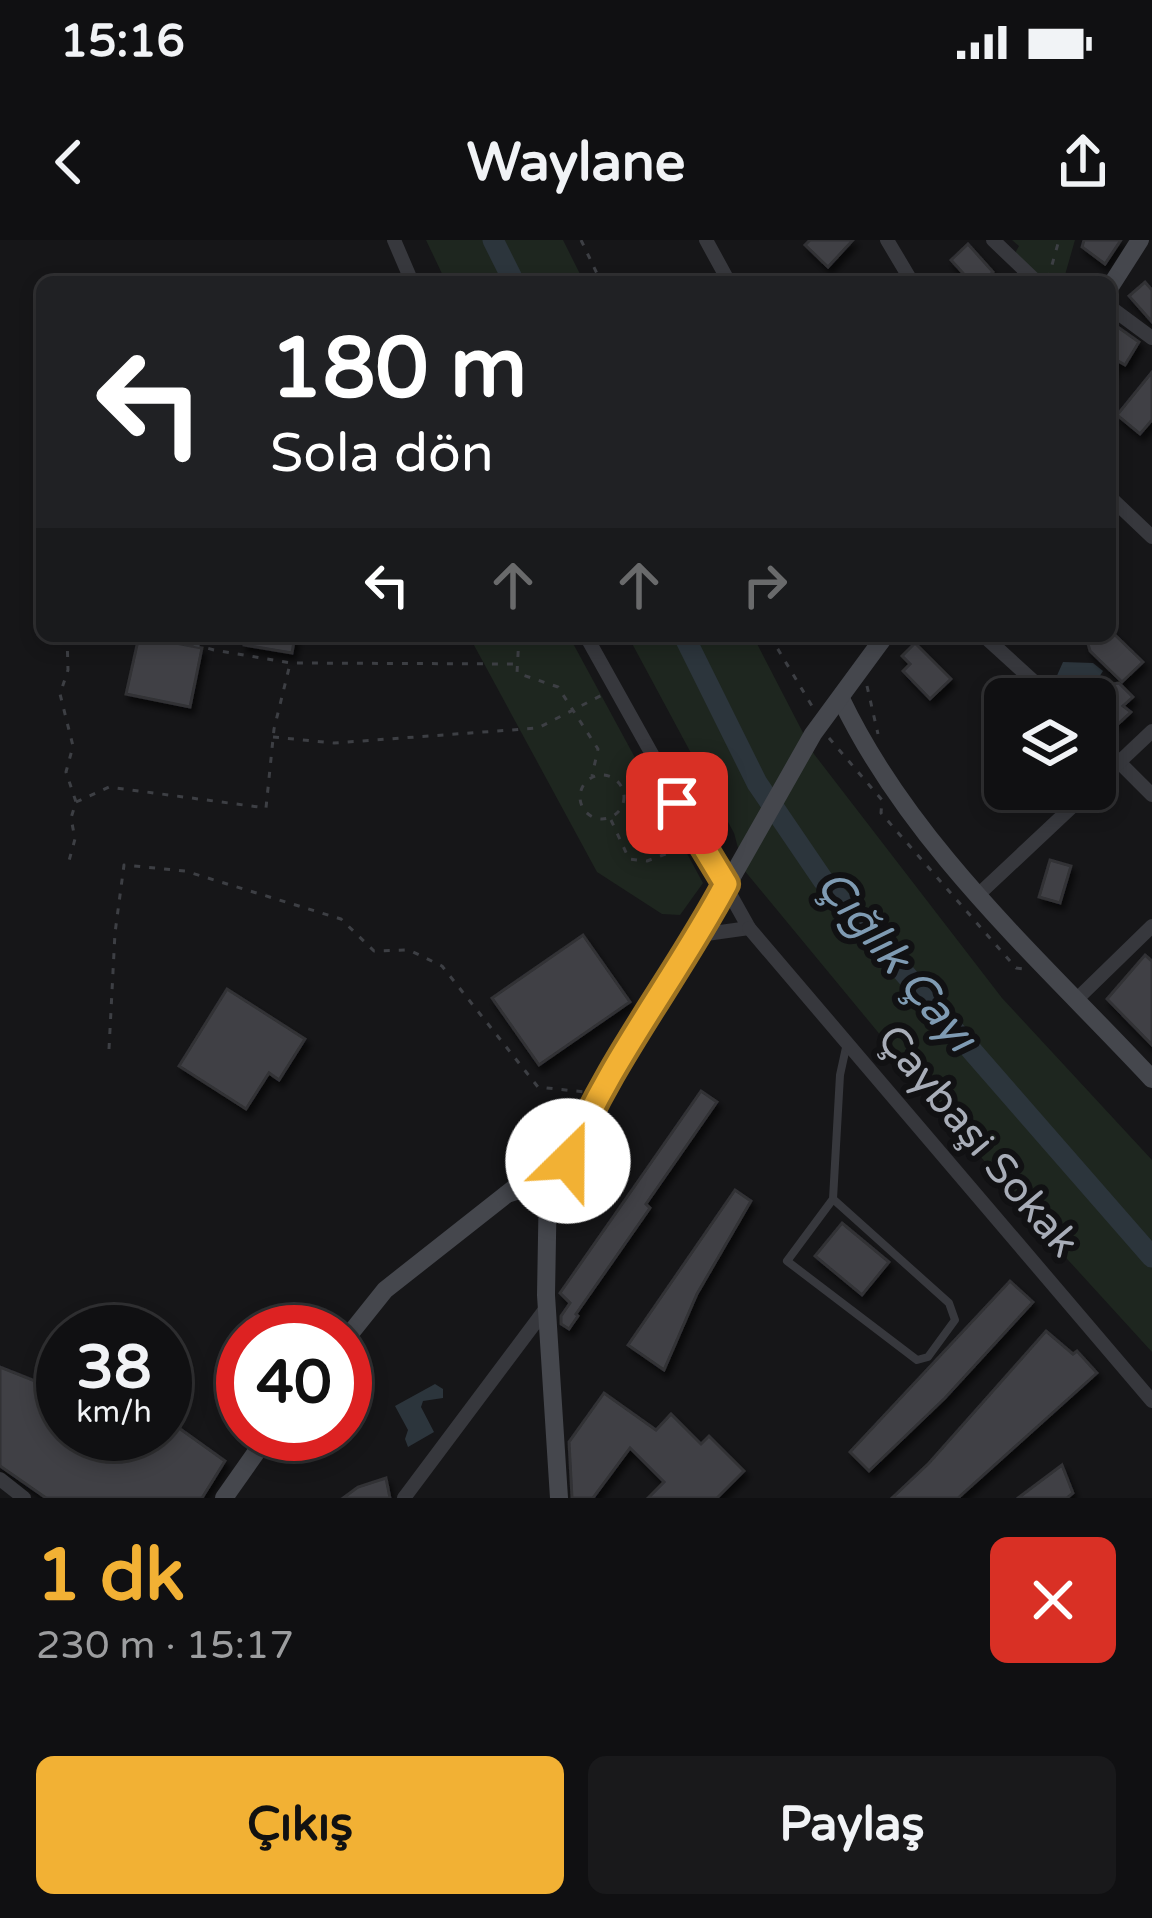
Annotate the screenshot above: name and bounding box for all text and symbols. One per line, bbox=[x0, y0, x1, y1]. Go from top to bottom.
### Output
text: 15:16 bbox=[60, 15, 185, 69]
icon: back bbox=[36, 129, 102, 195]
icon: share bbox=[1050, 129, 1116, 195]
text: Waylane bbox=[467, 130, 685, 195]
text: 180 m bbox=[270, 319, 527, 420]
icon: left bbox=[72, 324, 228, 480]
text: Sola dön bbox=[270, 421, 494, 486]
icon: left bbox=[354, 552, 420, 618]
icon: ahead bbox=[480, 552, 546, 618]
icon: ahead bbox=[606, 552, 672, 618]
icon: right bbox=[732, 552, 798, 618]
map controls bbox=[984, 678, 1116, 810]
button: layers bbox=[984, 678, 1116, 810]
pin bbox=[626, 752, 728, 854]
icon: arrive bbox=[644, 770, 710, 836]
water label: Çığlık Çayı bbox=[804, 859, 989, 1065]
street label: Çaybaşi Sokak bbox=[866, 1015, 1090, 1267]
position arrow bbox=[505, 1098, 631, 1224]
speed limit sign: 40 bbox=[216, 1305, 372, 1461]
text: 38 bbox=[76, 1332, 152, 1404]
text: km/h bbox=[76, 1394, 152, 1431]
text: 1 dk bbox=[36, 1533, 185, 1620]
button: close bbox=[990, 1537, 1116, 1663]
text: 230 m · 15:17 bbox=[36, 1622, 294, 1669]
button: Çıkış bbox=[36, 1756, 564, 1894]
button: Paylaş bbox=[588, 1756, 1116, 1894]

